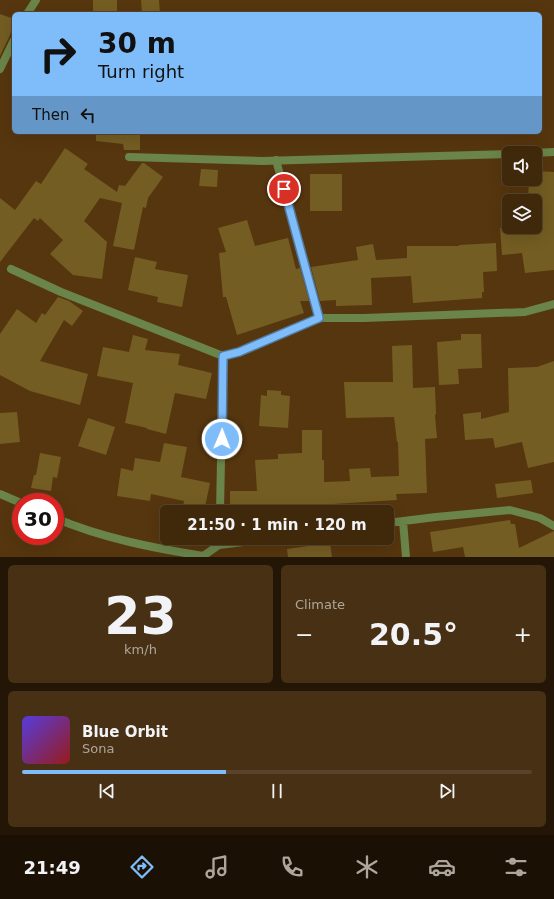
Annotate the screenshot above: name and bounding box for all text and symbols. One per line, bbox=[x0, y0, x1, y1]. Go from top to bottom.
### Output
text: 30 m bbox=[98, 27, 176, 60]
icon: right bbox=[32, 28, 84, 80]
text: Turn right bbox=[98, 61, 184, 82]
icon: left bbox=[77, 104, 99, 126]
text: Then bbox=[32, 106, 69, 124]
map controls bbox=[502, 146, 542, 234]
button: sound bbox=[502, 146, 542, 186]
pin bbox=[267, 172, 301, 206]
icon: arrive bbox=[273, 178, 295, 200]
button: layers bbox=[502, 194, 542, 234]
position arrow bbox=[201, 418, 243, 460]
speed limit sign: 30 bbox=[12, 493, 64, 545]
text: 21:50 · 1 min · 120 m bbox=[187, 516, 367, 534]
text: 23 bbox=[104, 586, 177, 646]
text: Climate bbox=[295, 597, 345, 612]
text: 20.5° bbox=[369, 617, 458, 652]
text: − bbox=[295, 622, 313, 647]
text: + bbox=[514, 622, 532, 647]
text: km/h bbox=[124, 642, 157, 657]
text: Blue Orbit bbox=[82, 723, 168, 741]
text: Sona bbox=[82, 741, 114, 756]
icon: previous bbox=[96, 780, 118, 802]
icon: pause bbox=[266, 780, 288, 802]
icon: next bbox=[436, 780, 458, 802]
icon: directions bbox=[128, 853, 156, 881]
icon: music bbox=[203, 853, 231, 881]
icon: phone bbox=[278, 853, 306, 881]
icon: climate bbox=[353, 853, 381, 881]
icon: car bbox=[428, 853, 456, 881]
icon: filters bbox=[502, 853, 530, 881]
text: 21:49 bbox=[23, 857, 81, 878]

